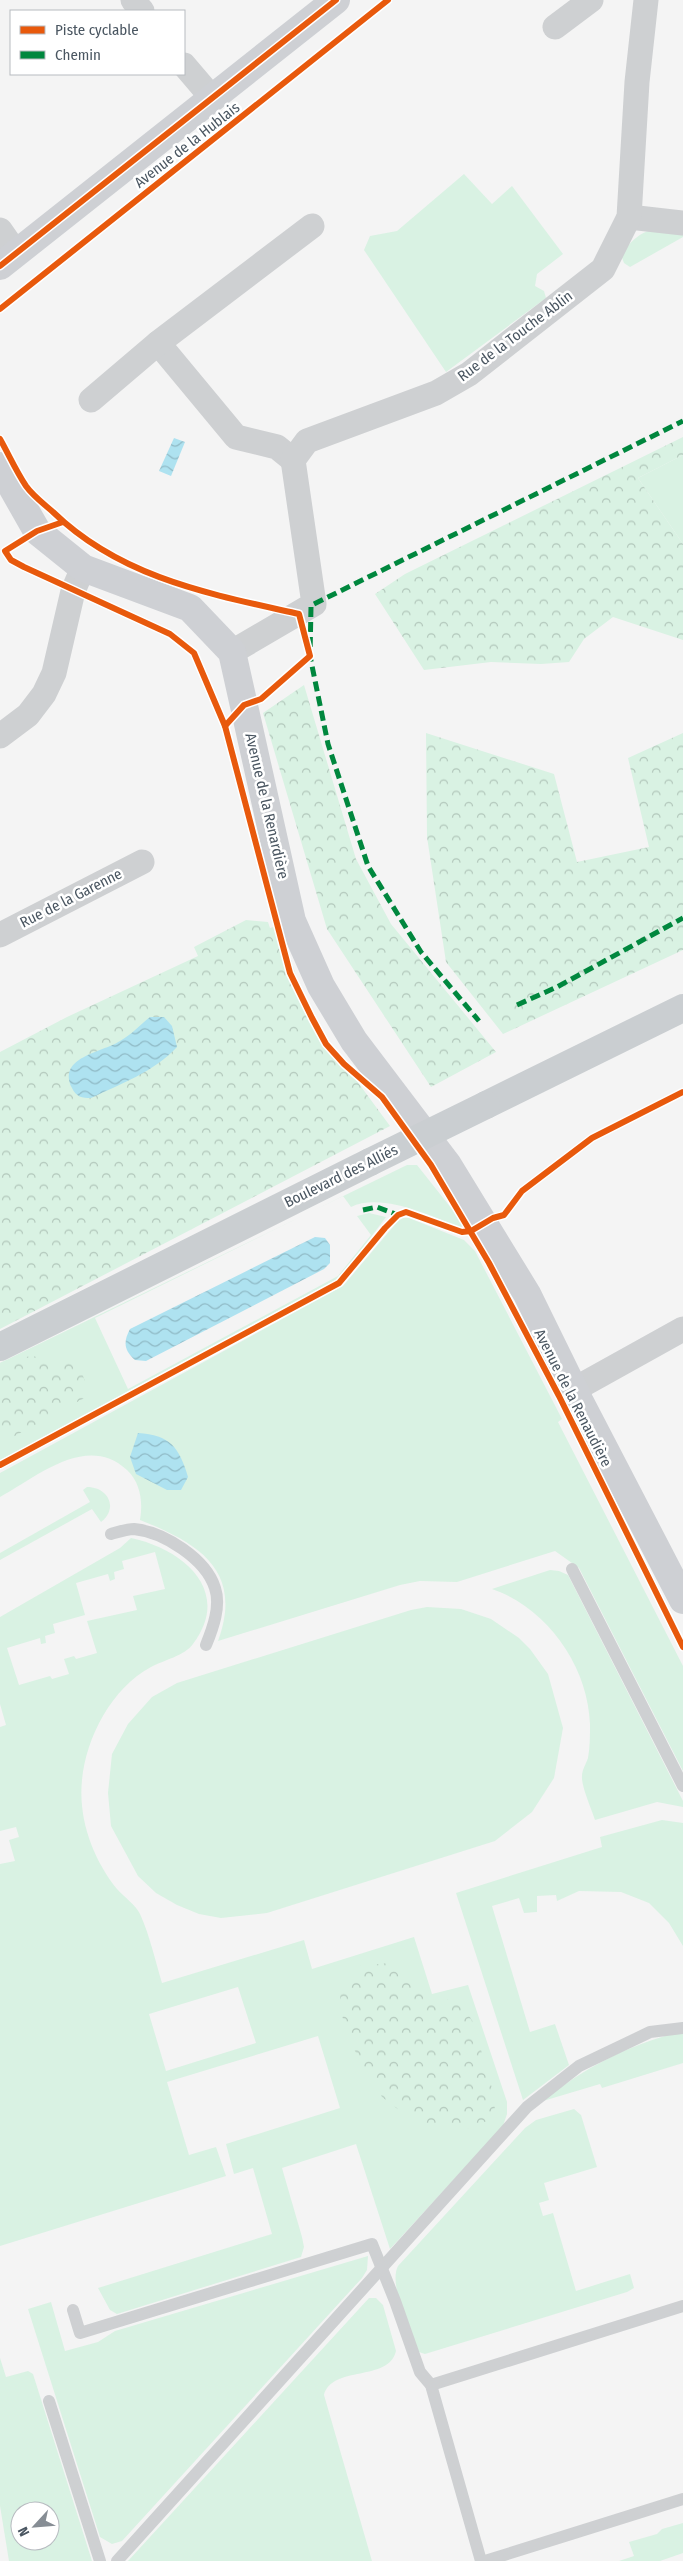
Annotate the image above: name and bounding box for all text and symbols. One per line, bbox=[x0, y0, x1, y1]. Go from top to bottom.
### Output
legend bbox=[10, 10, 185, 75]
text: Piste cyclable bbox=[55, 21, 139, 39]
text: Chemin bbox=[55, 46, 101, 64]
street label: Avenue de la Hublais bbox=[131, 98, 243, 192]
street label: Rue de la Touche Ablin bbox=[454, 287, 576, 385]
street label: Avenue de la Renardière bbox=[241, 731, 293, 881]
street label: Rue de la Garenne bbox=[17, 865, 125, 931]
street label: Boulevard des Alliés bbox=[281, 1141, 401, 1211]
street label: Avenue de la Renaudière bbox=[530, 1326, 616, 1470]
north arrow bbox=[10, 2501, 60, 2551]
text: N bbox=[14, 2524, 33, 2539]

